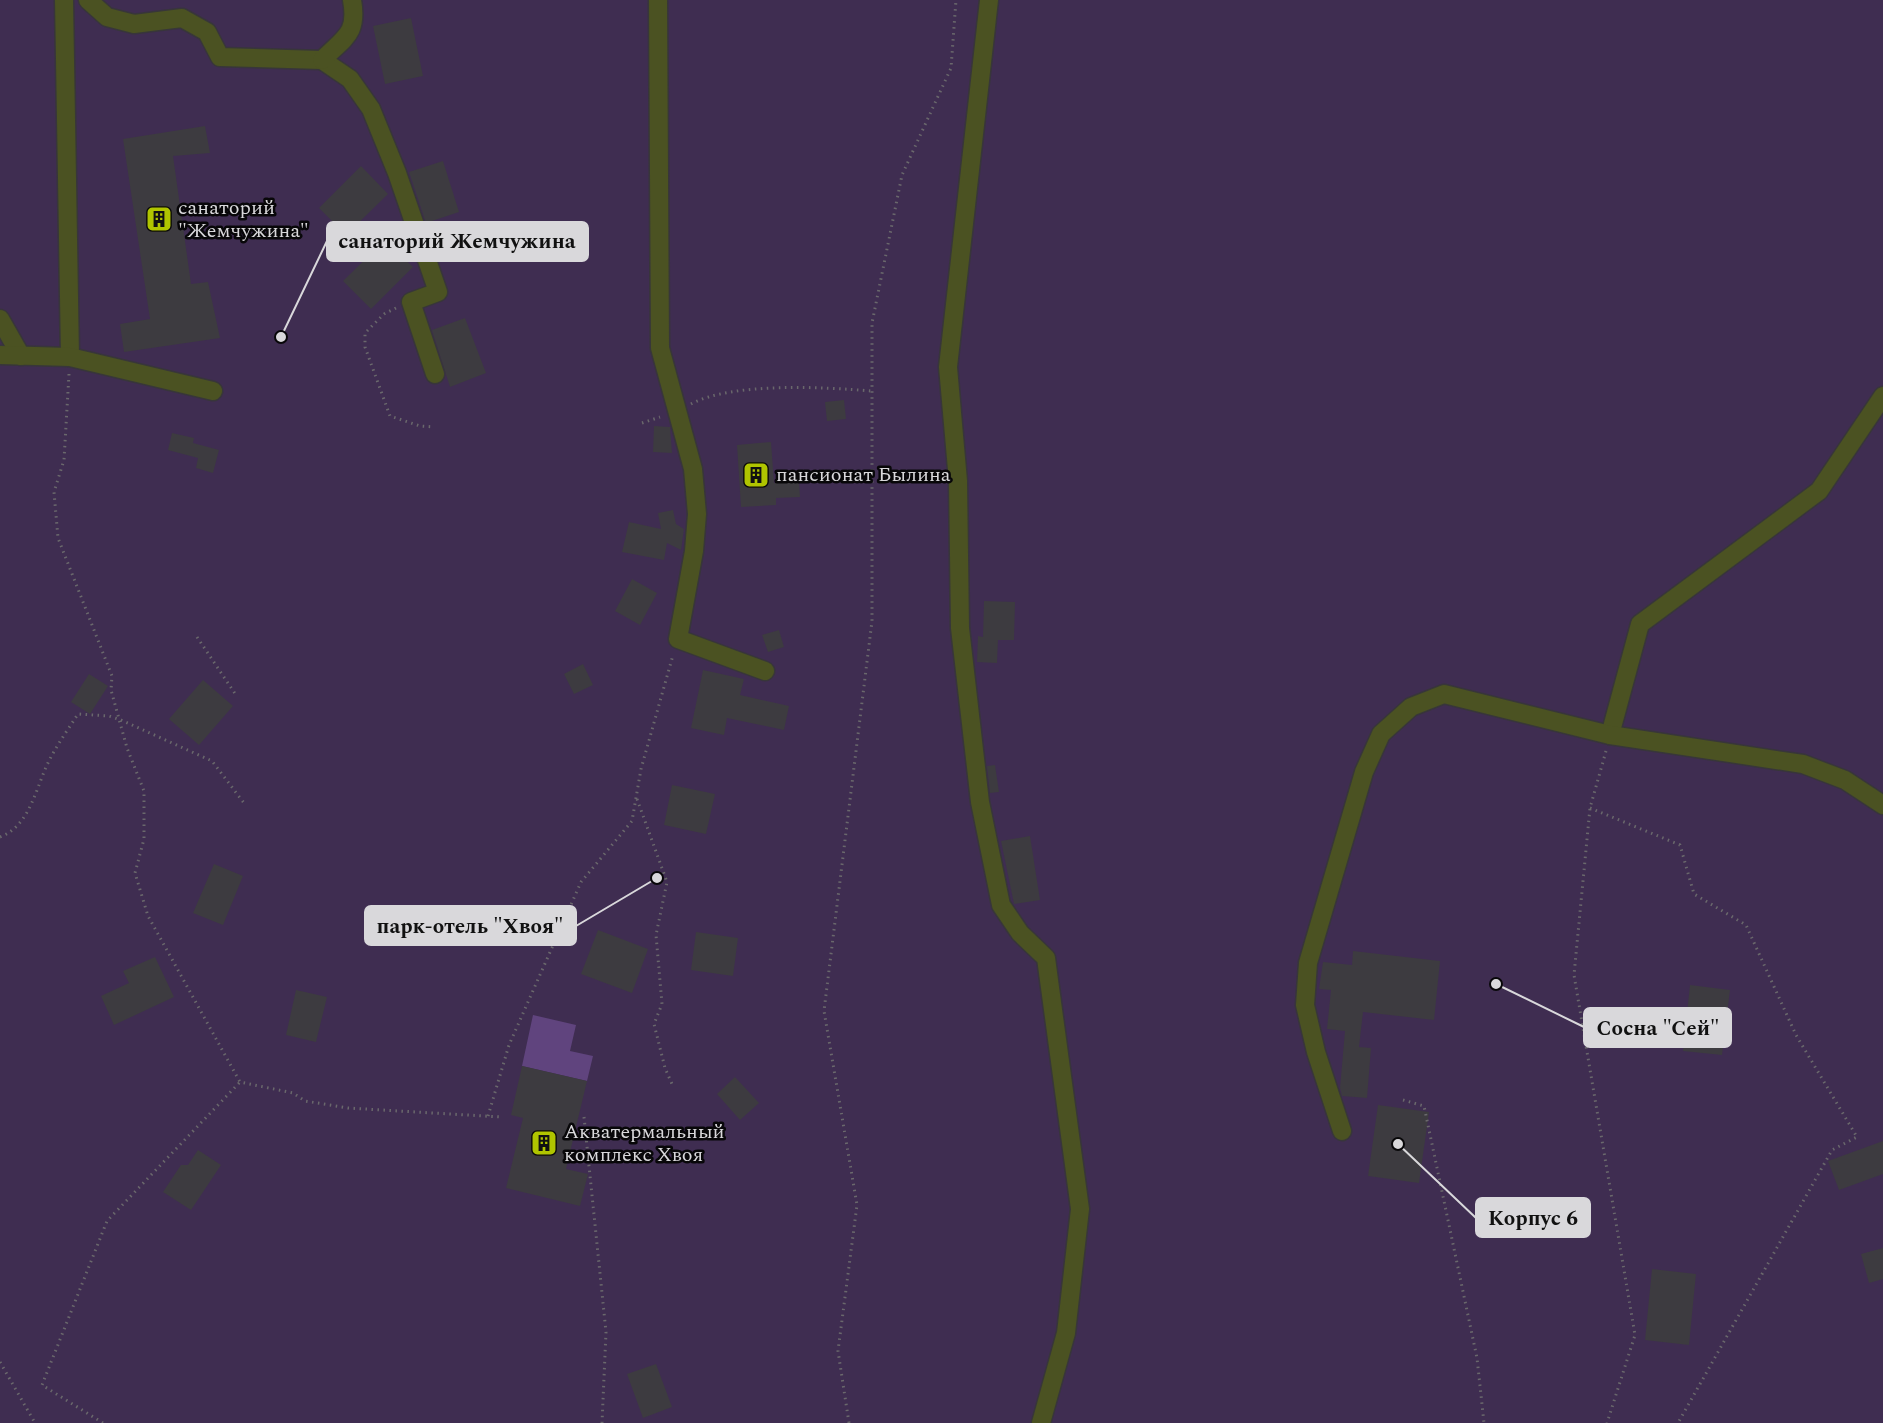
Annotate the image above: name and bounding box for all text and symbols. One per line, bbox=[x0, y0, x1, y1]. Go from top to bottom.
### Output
place label: санаторий "Жемчужина" bbox=[178, 193, 309, 246]
building icon: санаторий "Жемчужина" bbox=[144, 204, 174, 234]
callout: санаторий Жемчужина bbox=[327, 222, 588, 261]
text: санаторий Жемчужина bbox=[338, 226, 576, 258]
building icon: пансионат Былина bbox=[741, 460, 771, 490]
place label: пансионат Былина bbox=[776, 460, 951, 490]
callout: парк-отель "Хвоя" bbox=[365, 906, 576, 945]
text: парк-отель "Хвоя" bbox=[376, 911, 564, 943]
callout: Сосна "Сей" bbox=[1584, 1008, 1731, 1047]
text: Сосна "Сей" bbox=[1596, 1013, 1720, 1045]
place label: Акватермальный комплекс Хвоя bbox=[564, 1117, 725, 1170]
building icon: Акватермальный комплекс Хвоя bbox=[529, 1128, 559, 1158]
callout: Корпус 6 bbox=[1476, 1198, 1590, 1237]
text: Корпус 6 bbox=[1488, 1203, 1578, 1235]

